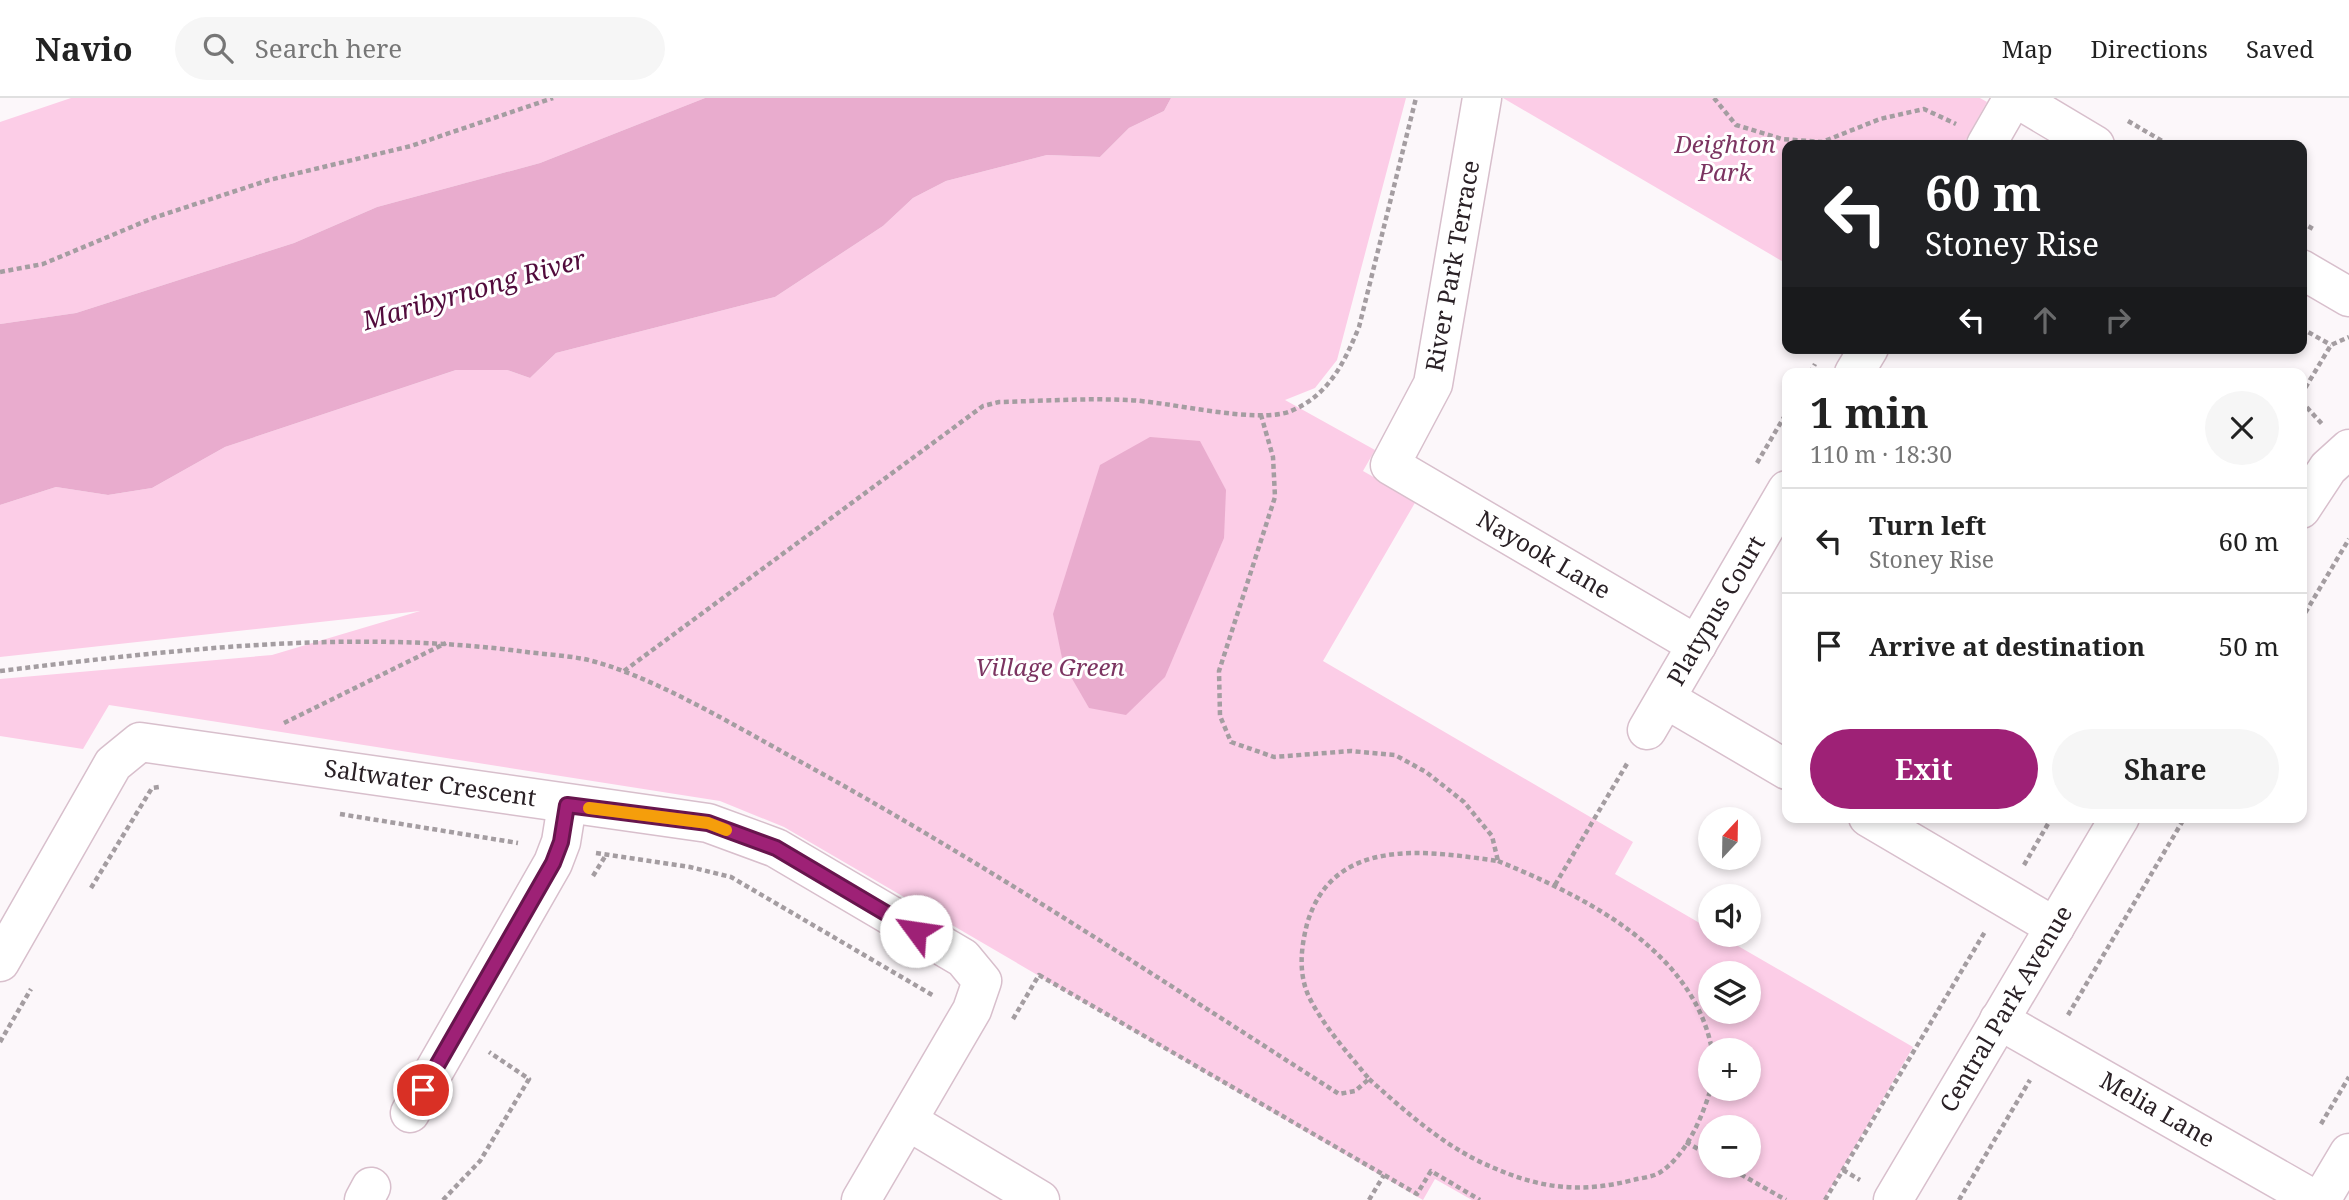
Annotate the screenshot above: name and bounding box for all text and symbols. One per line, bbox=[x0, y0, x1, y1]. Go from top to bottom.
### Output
search box bbox=[175, 17, 665, 80]
text: Navio bbox=[35, 26, 133, 71]
icon: search bbox=[199, 29, 237, 67]
text: Search here bbox=[255, 30, 402, 66]
text: Map bbox=[2002, 32, 2053, 65]
text: Directions bbox=[2091, 32, 2208, 65]
text: Saved bbox=[2246, 32, 2314, 65]
park label: Deighton Park bbox=[1673, 127, 1776, 188]
street label: River Park Terrace bbox=[1417, 158, 1486, 374]
text: 60 m bbox=[1925, 159, 2041, 225]
icon: left bbox=[1810, 168, 1901, 259]
text: Stoney Rise bbox=[1925, 222, 2099, 265]
water label: Maribyrnong River bbox=[357, 240, 590, 338]
icon: left bbox=[1953, 301, 1991, 339]
icon: ahead bbox=[2026, 301, 2064, 339]
icon: right bbox=[2099, 301, 2137, 339]
text: 1 min bbox=[1810, 383, 1929, 440]
button: close bbox=[2205, 391, 2279, 465]
text: 110 m · 18:30 bbox=[1810, 438, 1952, 470]
street label: Nayook Lane bbox=[1471, 502, 1617, 606]
text: Turn left bbox=[1869, 507, 1986, 543]
icon: left bbox=[1810, 522, 1848, 560]
text: 60 m bbox=[2219, 523, 2279, 559]
street label: Platypus Court bbox=[1659, 529, 1772, 691]
text: Stoney Rise bbox=[1869, 543, 1994, 575]
icon: arrive bbox=[1810, 627, 1848, 665]
text: Arrive at destination bbox=[1869, 628, 2145, 664]
text: 50 m bbox=[2219, 628, 2279, 664]
park label: Village Green bbox=[975, 650, 1125, 683]
button: Exit bbox=[1810, 729, 2038, 809]
button: Share bbox=[2052, 729, 2279, 809]
street label: Saltwater Crescent bbox=[322, 750, 539, 813]
north arrow bbox=[1698, 807, 1760, 870]
map controls bbox=[1698, 807, 1761, 1178]
button: sound bbox=[1698, 884, 1761, 947]
position arrow bbox=[879, 894, 953, 968]
street label: Central Park Avenue bbox=[1931, 899, 2079, 1118]
button: layers bbox=[1698, 961, 1761, 1024]
button: + bbox=[1698, 1038, 1761, 1101]
pin bbox=[393, 1060, 453, 1120]
street label: Melia Lane bbox=[2095, 1063, 2221, 1155]
icon: arrive bbox=[404, 1071, 442, 1109]
button: − bbox=[1698, 1115, 1761, 1178]

